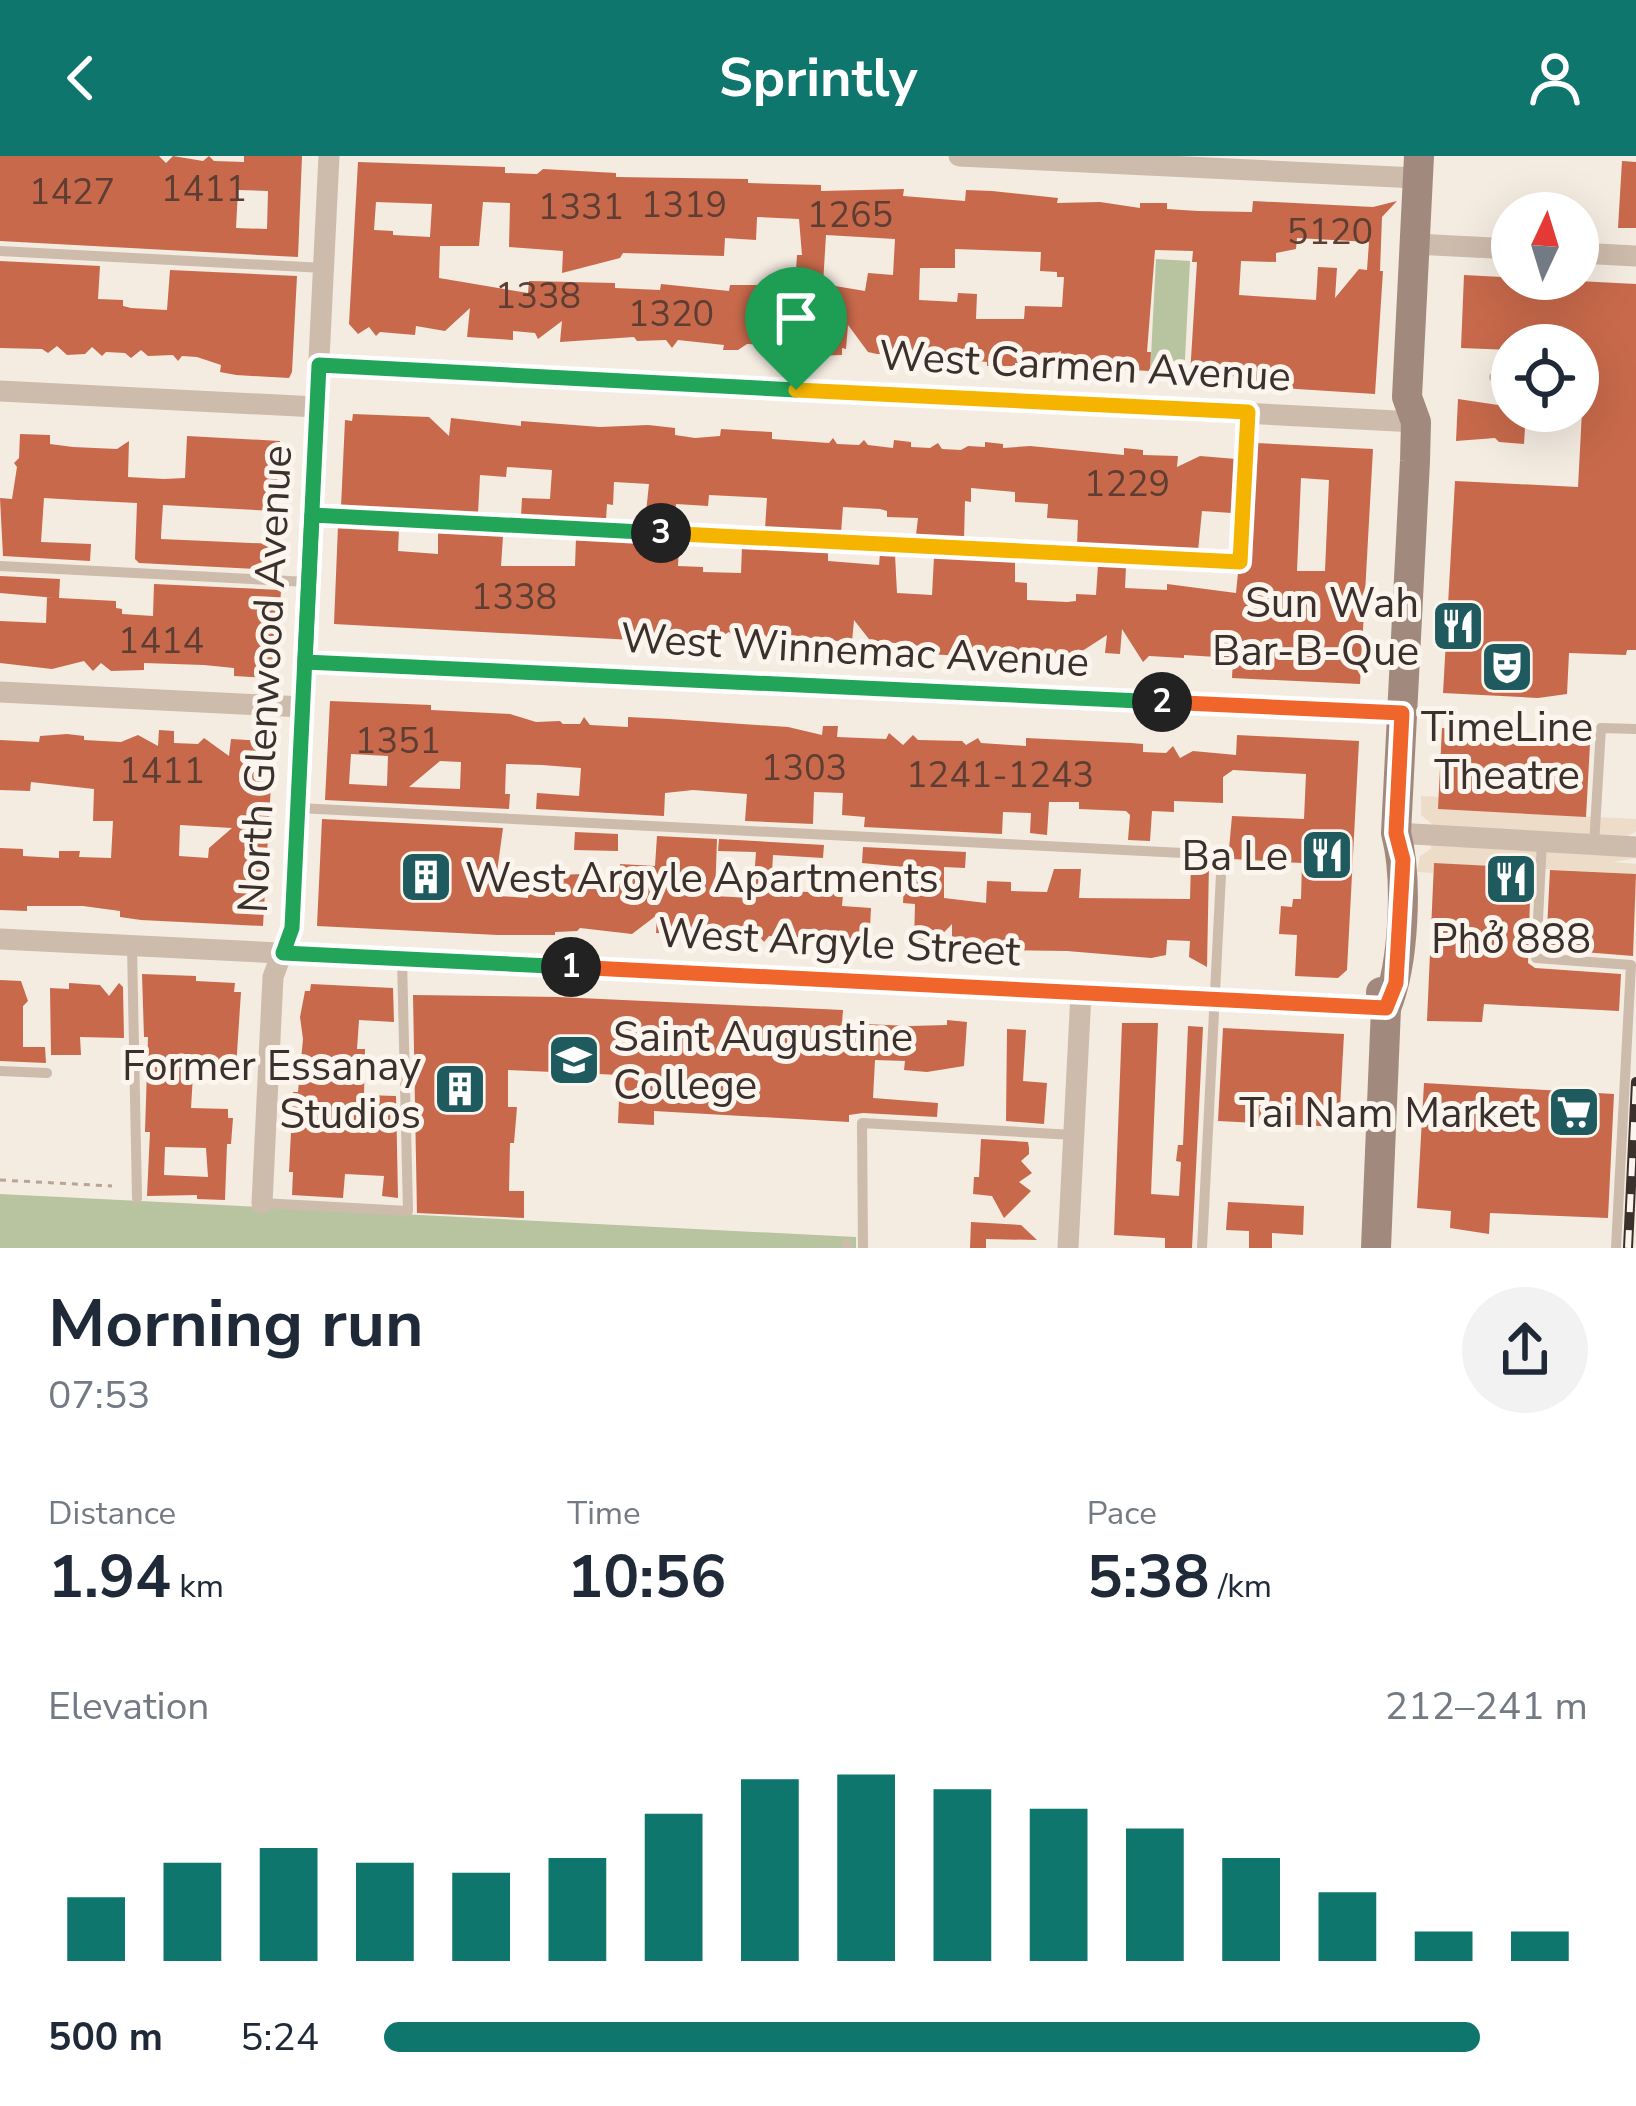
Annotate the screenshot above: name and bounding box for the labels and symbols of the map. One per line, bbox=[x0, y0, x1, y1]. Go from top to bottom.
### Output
house number: 1411 bbox=[161, 165, 247, 214]
house number: 1427 bbox=[29, 168, 115, 217]
house number: 1319 bbox=[641, 181, 727, 230]
house number: 1331 bbox=[538, 183, 624, 232]
house number: 1265 bbox=[807, 191, 893, 240]
north arrow bbox=[1491, 192, 1599, 300]
house number: 5120 bbox=[1287, 208, 1373, 257]
pin bbox=[745, 267, 847, 390]
house number: 1338 bbox=[495, 272, 581, 321]
house number: 1320 bbox=[628, 290, 714, 339]
street label: West Carmen Avenue bbox=[878, 327, 1292, 406]
street label: North Glenwood Avenue bbox=[225, 444, 306, 915]
house number: 1229 bbox=[1084, 460, 1170, 509]
pin: 3 bbox=[631, 503, 691, 563]
house number: 1338 bbox=[471, 573, 557, 622]
place label: Sun Wah Bar-B-Que bbox=[1212, 575, 1419, 680]
restaurant icon: Sun Wah Bar-B-Que bbox=[1430, 598, 1486, 654]
street label: West Winnemac Avenue bbox=[619, 610, 1091, 691]
house number: 1414 bbox=[118, 617, 204, 666]
theatre icon: TimeLine Theatre bbox=[1479, 639, 1535, 695]
pin: 2 bbox=[1132, 672, 1192, 732]
place label: TimeLine Theatre bbox=[1421, 699, 1593, 804]
house number: 1351 bbox=[355, 717, 441, 766]
house number: 1303 bbox=[761, 744, 847, 793]
house number: 1411 bbox=[119, 747, 205, 796]
house number: 1241-1243 bbox=[906, 751, 1094, 800]
restaurant icon: Ba Le bbox=[1299, 827, 1355, 883]
place label: Ba Le bbox=[1182, 828, 1288, 885]
building icon: West Argyle Apartments bbox=[398, 849, 454, 905]
place label: West Argyle Apartments bbox=[465, 850, 939, 907]
restaurant icon: Phở 888 bbox=[1483, 851, 1539, 907]
street label: West Argyle Street bbox=[656, 905, 1022, 980]
place label: Phở 888 bbox=[1431, 911, 1591, 968]
pin: 1 bbox=[541, 937, 601, 997]
place label: Saint Augustine College bbox=[613, 1009, 913, 1114]
school or university icon: Saint Augustine College bbox=[546, 1032, 602, 1088]
place label: Former Essanay Studios bbox=[122, 1038, 421, 1143]
building icon: Former Essanay Studios bbox=[432, 1061, 488, 1117]
supermarket icon: Tai Nam Market bbox=[1546, 1084, 1602, 1140]
place label: Tai Nam Market bbox=[1239, 1085, 1535, 1142]

